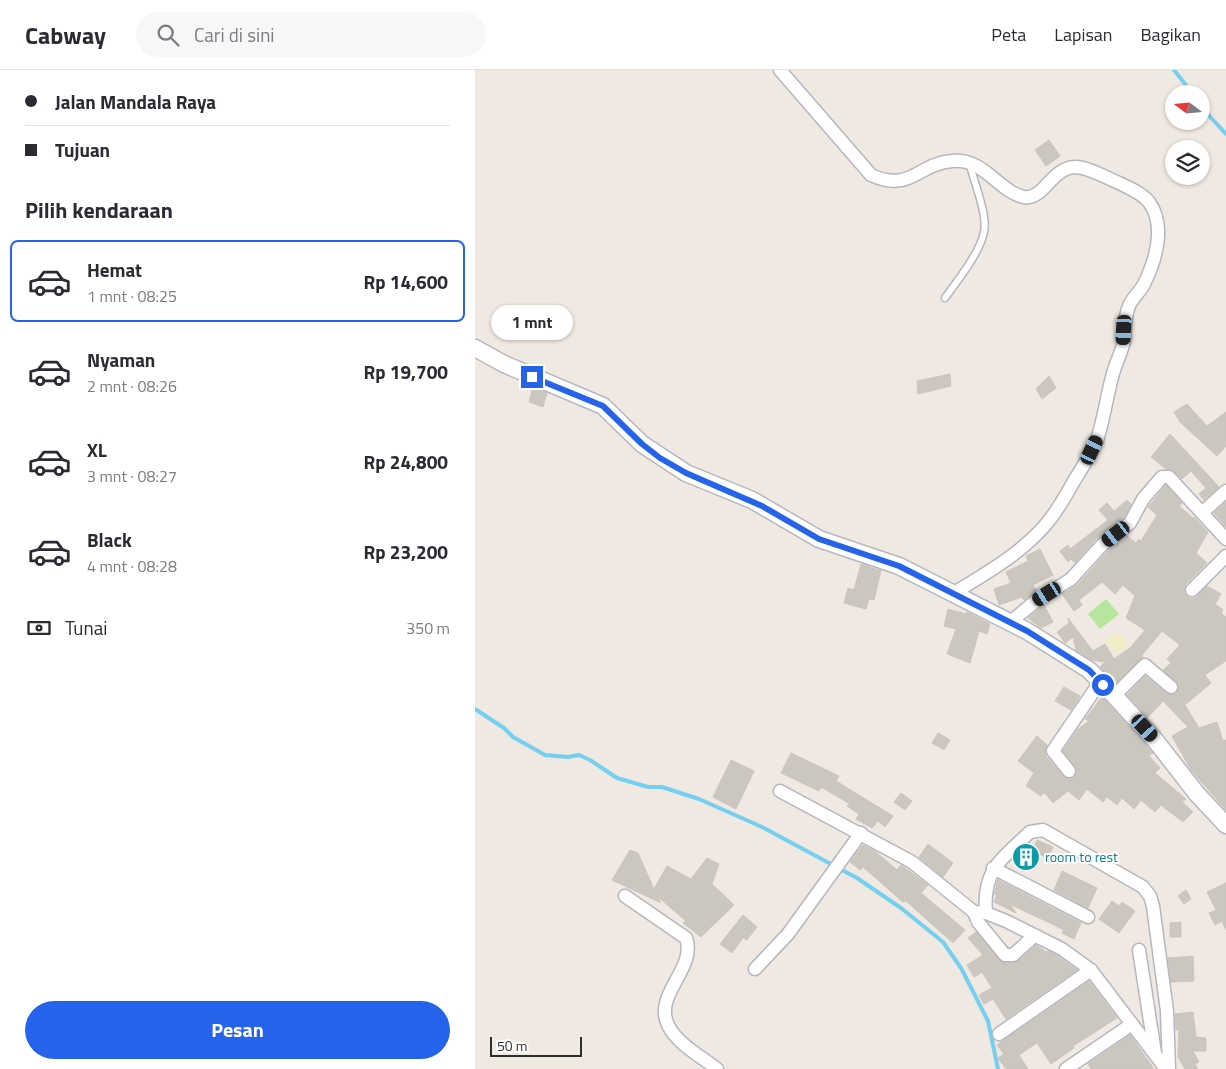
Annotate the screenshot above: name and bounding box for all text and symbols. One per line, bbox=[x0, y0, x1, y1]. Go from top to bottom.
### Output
search box bbox=[136, 12, 486, 57]
text: Cabway bbox=[25, 17, 106, 53]
text: Cari di sini bbox=[194, 20, 275, 49]
icon: search bbox=[154, 21, 182, 49]
text: Peta bbox=[991, 21, 1026, 48]
text: Lapisan bbox=[1054, 21, 1112, 48]
text: Bagikan bbox=[1140, 21, 1201, 48]
north arrow bbox=[1165, 85, 1210, 130]
map controls bbox=[1165, 85, 1210, 185]
text: Jalan Mandala Raya bbox=[55, 87, 216, 116]
text: Tujuan bbox=[55, 135, 110, 164]
button: layers bbox=[1165, 140, 1210, 185]
text: Pilih kendaraan bbox=[25, 193, 173, 227]
text: Hemat bbox=[87, 255, 142, 284]
icon: car bbox=[27, 259, 72, 304]
text: Rp 14,600 bbox=[364, 267, 448, 296]
text: 1 mnt · 08:25 bbox=[87, 284, 177, 308]
callout: 1 mnt bbox=[491, 304, 573, 340]
text: 1 mnt bbox=[512, 310, 552, 334]
car bbox=[1115, 315, 1132, 345]
text: Nyaman bbox=[87, 345, 155, 374]
icon: car bbox=[27, 349, 72, 394]
text: Rp 19,700 bbox=[364, 357, 448, 386]
route end bbox=[521, 366, 543, 388]
text: 2 mnt · 08:26 bbox=[87, 374, 177, 398]
car bbox=[1078, 433, 1105, 467]
text: XL bbox=[87, 435, 107, 464]
icon: car bbox=[27, 439, 72, 484]
text: Rp 24,800 bbox=[364, 447, 448, 476]
text: 3 mnt · 08:27 bbox=[87, 464, 177, 488]
car bbox=[1099, 519, 1132, 549]
text: Black bbox=[87, 525, 132, 554]
icon: car bbox=[27, 529, 72, 574]
text: Rp 23,200 bbox=[364, 537, 448, 566]
text: 4 mnt · 08:28 bbox=[87, 554, 177, 578]
car bbox=[1030, 580, 1063, 608]
text: Tunai bbox=[65, 613, 107, 642]
icon: cash bbox=[25, 614, 53, 642]
text: 350 m bbox=[406, 616, 450, 640]
route start bbox=[1092, 674, 1114, 696]
car bbox=[1129, 712, 1160, 744]
building icon: room to rest bbox=[1011, 842, 1041, 872]
place label: room to rest bbox=[1045, 846, 1118, 867]
button: Pesan bbox=[25, 1001, 450, 1059]
scale bar bbox=[490, 1034, 583, 1057]
text: 50 m bbox=[497, 1035, 527, 1056]

